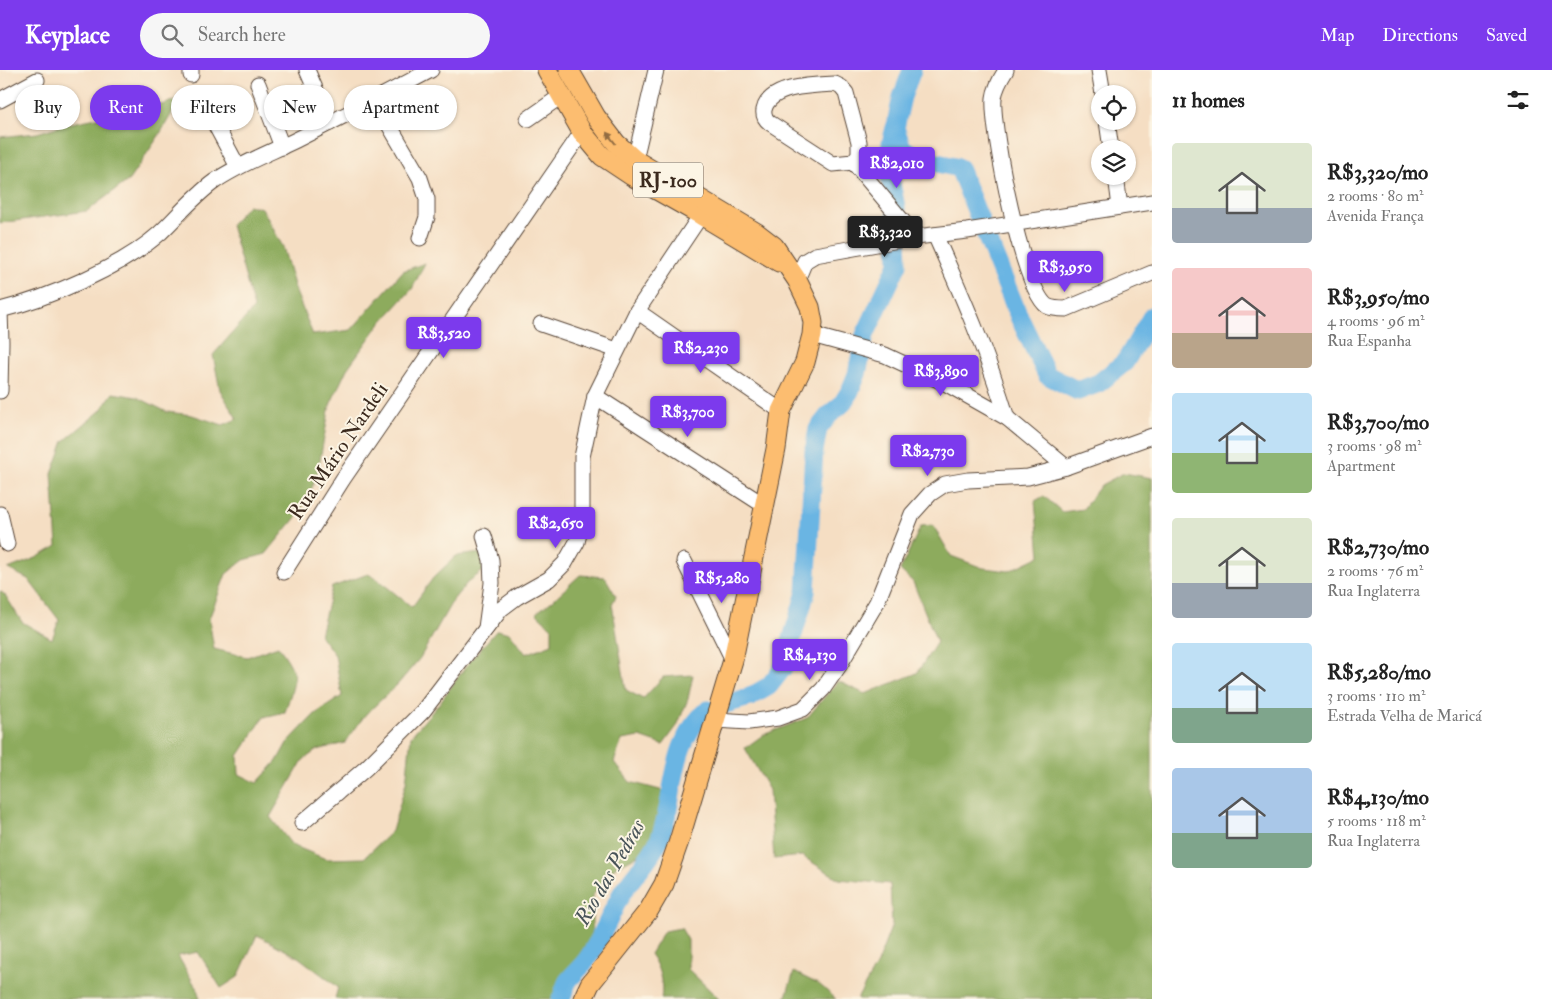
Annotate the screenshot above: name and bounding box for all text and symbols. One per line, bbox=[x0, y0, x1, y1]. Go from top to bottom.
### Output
search box bbox=[140, 13, 490, 58]
text: Keyplace bbox=[25, 20, 110, 51]
icon: search bbox=[158, 21, 186, 49]
text: Search here bbox=[198, 23, 286, 47]
text: Map bbox=[1321, 24, 1354, 47]
text: Directions bbox=[1382, 24, 1458, 47]
text: Saved bbox=[1486, 24, 1527, 47]
chip: Buy bbox=[15, 85, 80, 130]
chip: Rent bbox=[90, 85, 161, 130]
chip: Filters bbox=[171, 85, 254, 130]
chip: New bbox=[264, 85, 334, 130]
chip: Apartment bbox=[344, 85, 457, 130]
map controls bbox=[1091, 85, 1136, 185]
button: locate bbox=[1091, 85, 1136, 130]
icon: filters bbox=[1504, 86, 1532, 114]
text: 11 homes bbox=[1172, 87, 1245, 114]
one-way arrow bbox=[606, 131, 617, 144]
button: layers bbox=[1091, 140, 1136, 185]
pin: R$2,010 bbox=[851, 146, 943, 189]
text: R$2,010 bbox=[870, 153, 924, 173]
text: R$3,320/mo bbox=[1327, 159, 1428, 186]
road number: RJ-100 bbox=[633, 162, 703, 198]
icon: home bbox=[1212, 163, 1272, 223]
text: 2 rooms · 80 m² bbox=[1327, 186, 1424, 206]
text: Avenida França bbox=[1327, 206, 1424, 226]
pin: R$3,320 bbox=[839, 216, 931, 258]
text: R$3,320 bbox=[859, 222, 911, 242]
pin: R$3,950 bbox=[1019, 250, 1111, 293]
text: R$3,950 bbox=[1038, 257, 1092, 277]
text: R$3,950/mo bbox=[1327, 284, 1429, 311]
icon: home bbox=[1212, 288, 1272, 348]
text: 4 rooms · 96 m² bbox=[1327, 311, 1425, 331]
pin: R$3,520 bbox=[398, 316, 490, 359]
text: R$3,520 bbox=[417, 323, 471, 343]
text: Rua Espanha bbox=[1327, 331, 1411, 351]
pin: R$2,230 bbox=[655, 332, 747, 374]
text: R$2,230 bbox=[674, 338, 728, 358]
pin: R$3,890 bbox=[895, 354, 987, 397]
text: R$3,890 bbox=[914, 361, 968, 381]
street label: Rua Mário Nardeli bbox=[282, 377, 395, 525]
pin: R$3,700 bbox=[642, 396, 734, 438]
text: R$3,700 bbox=[661, 402, 715, 422]
text: R$3,700/mo bbox=[1327, 409, 1429, 436]
icon: home bbox=[1212, 413, 1272, 473]
pin: R$2,730 bbox=[882, 434, 974, 477]
text: 3 rooms · 98 m² bbox=[1327, 436, 1422, 456]
text: R$2,730 bbox=[901, 441, 955, 461]
text: Apartment bbox=[1327, 456, 1395, 476]
pin: R$2,650 bbox=[510, 506, 602, 549]
text: R$2,650 bbox=[528, 513, 584, 533]
text: R$2,730/mo bbox=[1327, 534, 1429, 561]
icon: home bbox=[1212, 538, 1272, 598]
text: 2 rooms · 76 m² bbox=[1327, 561, 1423, 581]
pin: R$5,280 bbox=[676, 562, 768, 604]
text: R$5,280 bbox=[695, 568, 749, 588]
text: Rua Inglaterra bbox=[1327, 581, 1420, 601]
pin: R$4,130 bbox=[764, 638, 856, 681]
text: R$4,130 bbox=[783, 645, 837, 665]
text: R$5,280/mo bbox=[1327, 659, 1431, 686]
icon: home bbox=[1212, 663, 1272, 723]
text: 3 rooms · 110 m² bbox=[1327, 686, 1425, 706]
text: Estrada Velha de Maricá bbox=[1327, 706, 1482, 726]
text: R$4,130/mo bbox=[1327, 784, 1429, 811]
icon: home bbox=[1212, 788, 1272, 848]
text: 5 rooms · 118 m² bbox=[1327, 811, 1426, 831]
water label: Rio das Pedras bbox=[568, 814, 652, 931]
text: Rua Inglaterra bbox=[1327, 831, 1420, 851]

